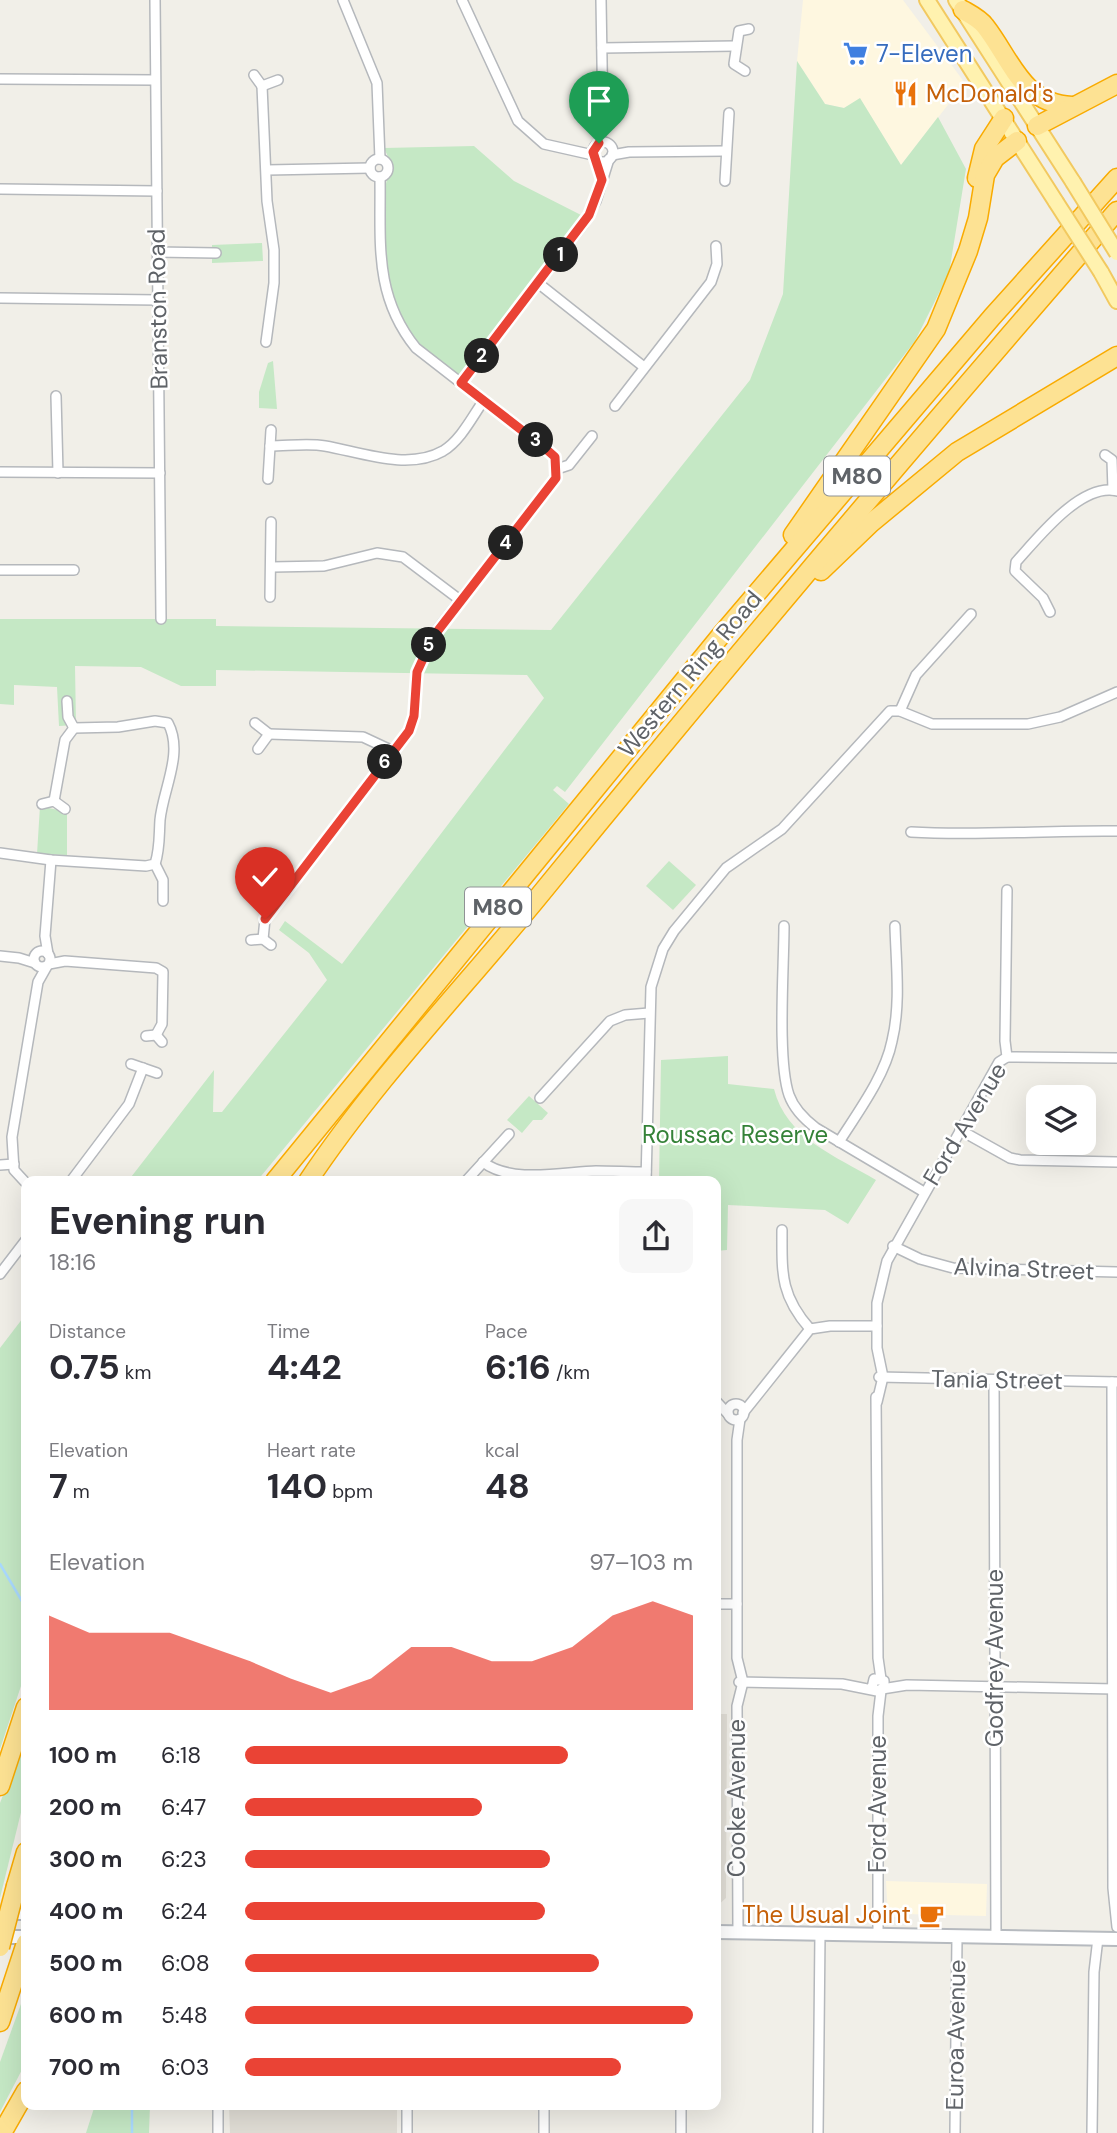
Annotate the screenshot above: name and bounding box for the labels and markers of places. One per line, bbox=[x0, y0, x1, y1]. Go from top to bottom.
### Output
place label: 7-Eleven bbox=[876, 38, 973, 69]
supermarket icon: 7-Eleven bbox=[842, 40, 870, 68]
pin bbox=[569, 71, 629, 143]
place label: McDonald's bbox=[926, 78, 1054, 109]
restaurant icon: McDonald's bbox=[892, 80, 920, 108]
pin: 1 bbox=[544, 238, 578, 272]
pin: 2 bbox=[464, 338, 500, 374]
pin: 3 bbox=[518, 422, 554, 458]
pin: 4 bbox=[489, 526, 524, 560]
pin: 5 bbox=[412, 628, 446, 662]
pin: 6 bbox=[368, 744, 402, 780]
pin bbox=[235, 847, 295, 919]
place label: The Usual Joint bbox=[742, 1899, 911, 1930]
cafe icon: The Usual Joint bbox=[917, 1901, 945, 1929]

